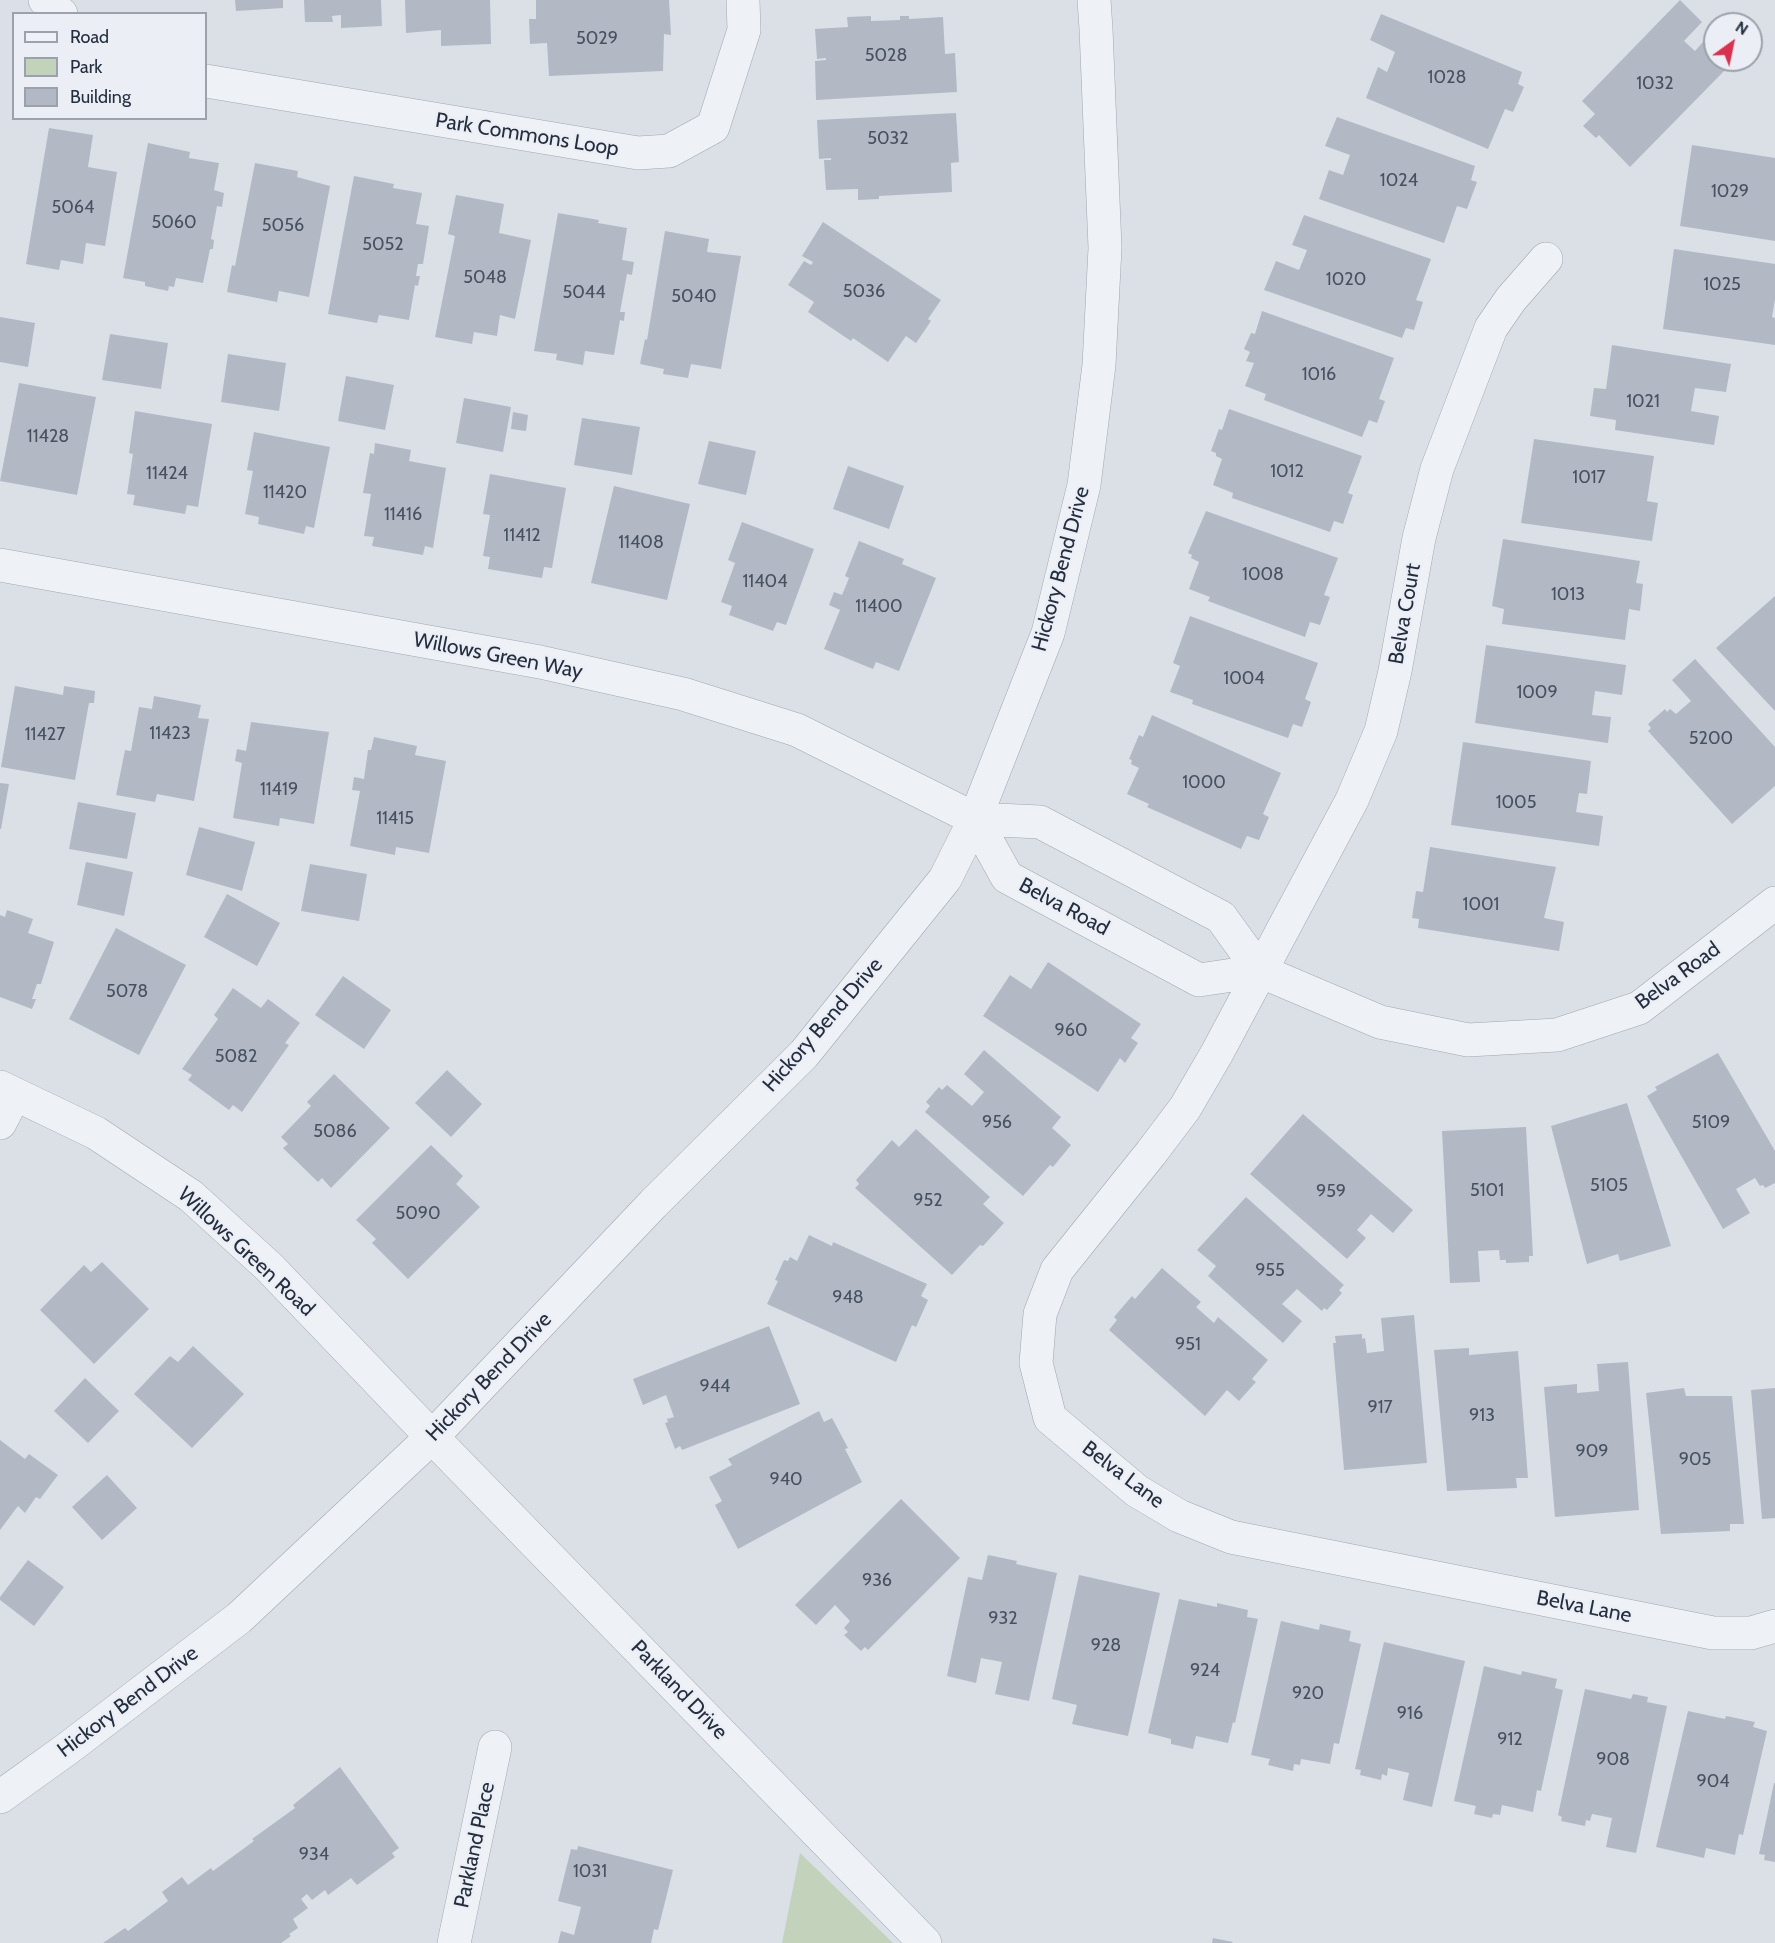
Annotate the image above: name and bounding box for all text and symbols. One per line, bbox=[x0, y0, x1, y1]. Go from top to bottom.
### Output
legend bbox=[12, 12, 207, 120]
north arrow bbox=[1703, 12, 1763, 72]
text: N bbox=[1732, 17, 1752, 39]
text: Road bbox=[70, 26, 109, 48]
house number: 5029 bbox=[576, 28, 618, 50]
house number: 5028 bbox=[865, 45, 907, 67]
text: Park bbox=[70, 56, 102, 78]
house number: 1028 bbox=[1428, 67, 1466, 89]
house number: 1032 bbox=[1636, 73, 1674, 95]
text: Building bbox=[70, 86, 131, 108]
street label: Park Commons Loop bbox=[433, 108, 621, 162]
house number: 5032 bbox=[867, 128, 909, 150]
house number: 1024 bbox=[1380, 170, 1418, 192]
house number: 1029 bbox=[1711, 181, 1749, 203]
house number: 5064 bbox=[52, 197, 94, 219]
house number: 5060 bbox=[151, 212, 197, 234]
house number: 5056 bbox=[262, 215, 304, 237]
house number: 5052 bbox=[362, 234, 404, 256]
house number: 5048 bbox=[463, 267, 507, 289]
house number: 1020 bbox=[1326, 269, 1366, 291]
house number: 1025 bbox=[1703, 274, 1741, 296]
house number: 5036 bbox=[843, 281, 885, 303]
house number: 5044 bbox=[562, 282, 606, 304]
house number: 5040 bbox=[671, 286, 717, 308]
house number: 1016 bbox=[1302, 364, 1336, 386]
house number: 1021 bbox=[1626, 391, 1660, 413]
house number: 11428 bbox=[27, 426, 69, 448]
house number: 1012 bbox=[1270, 461, 1304, 483]
house number: 11424 bbox=[146, 463, 188, 485]
house number: 1017 bbox=[1572, 467, 1606, 489]
house number: 11420 bbox=[263, 482, 307, 504]
street label: Hickory Bend Drive bbox=[1027, 484, 1095, 654]
house number: 11416 bbox=[384, 504, 422, 526]
house number: 11412 bbox=[503, 525, 541, 547]
house number: 11408 bbox=[618, 532, 664, 554]
street label: Belva Court bbox=[1384, 562, 1426, 666]
house number: 1008 bbox=[1242, 564, 1284, 586]
house number: 11404 bbox=[742, 571, 788, 593]
house number: 1013 bbox=[1551, 584, 1585, 606]
house number: 11400 bbox=[855, 596, 903, 618]
street label: Willows Green Way bbox=[411, 627, 585, 685]
house number: 1004 bbox=[1223, 668, 1265, 690]
house number: 1009 bbox=[1516, 682, 1558, 704]
house number: 11423 bbox=[149, 723, 191, 745]
house number: 11427 bbox=[25, 724, 65, 746]
house number: 5200 bbox=[1689, 728, 1733, 750]
house number: 1000 bbox=[1182, 772, 1226, 794]
house number: 11419 bbox=[260, 779, 298, 801]
house number: 1005 bbox=[1496, 792, 1536, 814]
house number: 11415 bbox=[376, 808, 414, 830]
street label: Belva Road bbox=[1015, 873, 1113, 941]
house number: 1001 bbox=[1463, 894, 1499, 916]
street label: Belva Road bbox=[1631, 937, 1725, 1015]
street label: Hickory Bend Drive bbox=[758, 953, 888, 1097]
house number: 5078 bbox=[106, 981, 148, 1003]
house number: 960 bbox=[1054, 1020, 1088, 1042]
house number: 5082 bbox=[215, 1046, 257, 1068]
house number: 956 bbox=[982, 1112, 1012, 1134]
house number: 5109 bbox=[1692, 1112, 1730, 1134]
house number: 5086 bbox=[313, 1121, 357, 1143]
house number: 5105 bbox=[1590, 1175, 1628, 1197]
house number: 5101 bbox=[1470, 1180, 1504, 1202]
house number: 959 bbox=[1316, 1181, 1346, 1203]
street label: Willows Green Road bbox=[172, 1182, 320, 1322]
house number: 952 bbox=[913, 1190, 943, 1212]
house number: 5090 bbox=[395, 1203, 441, 1225]
house number: 955 bbox=[1255, 1260, 1285, 1282]
house number: 948 bbox=[832, 1287, 864, 1309]
street label: Hickory Bend Drive bbox=[421, 1307, 557, 1447]
house number: 951 bbox=[1175, 1334, 1201, 1356]
house number: 944 bbox=[699, 1376, 731, 1398]
house number: 917 bbox=[1367, 1397, 1393, 1419]
house number: 913 bbox=[1469, 1405, 1495, 1427]
street label: Belva Lane bbox=[1077, 1436, 1169, 1514]
house number: 909 bbox=[1575, 1441, 1609, 1463]
house number: 905 bbox=[1679, 1449, 1711, 1471]
house number: 940 bbox=[769, 1469, 803, 1491]
house number: 936 bbox=[862, 1570, 892, 1592]
street label: Belva Lane bbox=[1534, 1585, 1634, 1629]
house number: 932 bbox=[988, 1608, 1018, 1630]
street label: Parkland Drive bbox=[625, 1635, 733, 1745]
house number: 928 bbox=[1091, 1635, 1121, 1657]
street label: Hickory Bend Drive bbox=[53, 1641, 203, 1763]
house number: 924 bbox=[1190, 1660, 1220, 1682]
house number: 920 bbox=[1292, 1683, 1324, 1705]
house number: 916 bbox=[1397, 1703, 1423, 1725]
house number: 912 bbox=[1497, 1729, 1523, 1751]
house number: 908 bbox=[1596, 1749, 1630, 1771]
house number: 904 bbox=[1696, 1771, 1730, 1793]
street label: Parkland Place bbox=[449, 1780, 501, 1910]
house number: 934 bbox=[299, 1844, 329, 1866]
house number: 1031 bbox=[573, 1861, 607, 1883]

